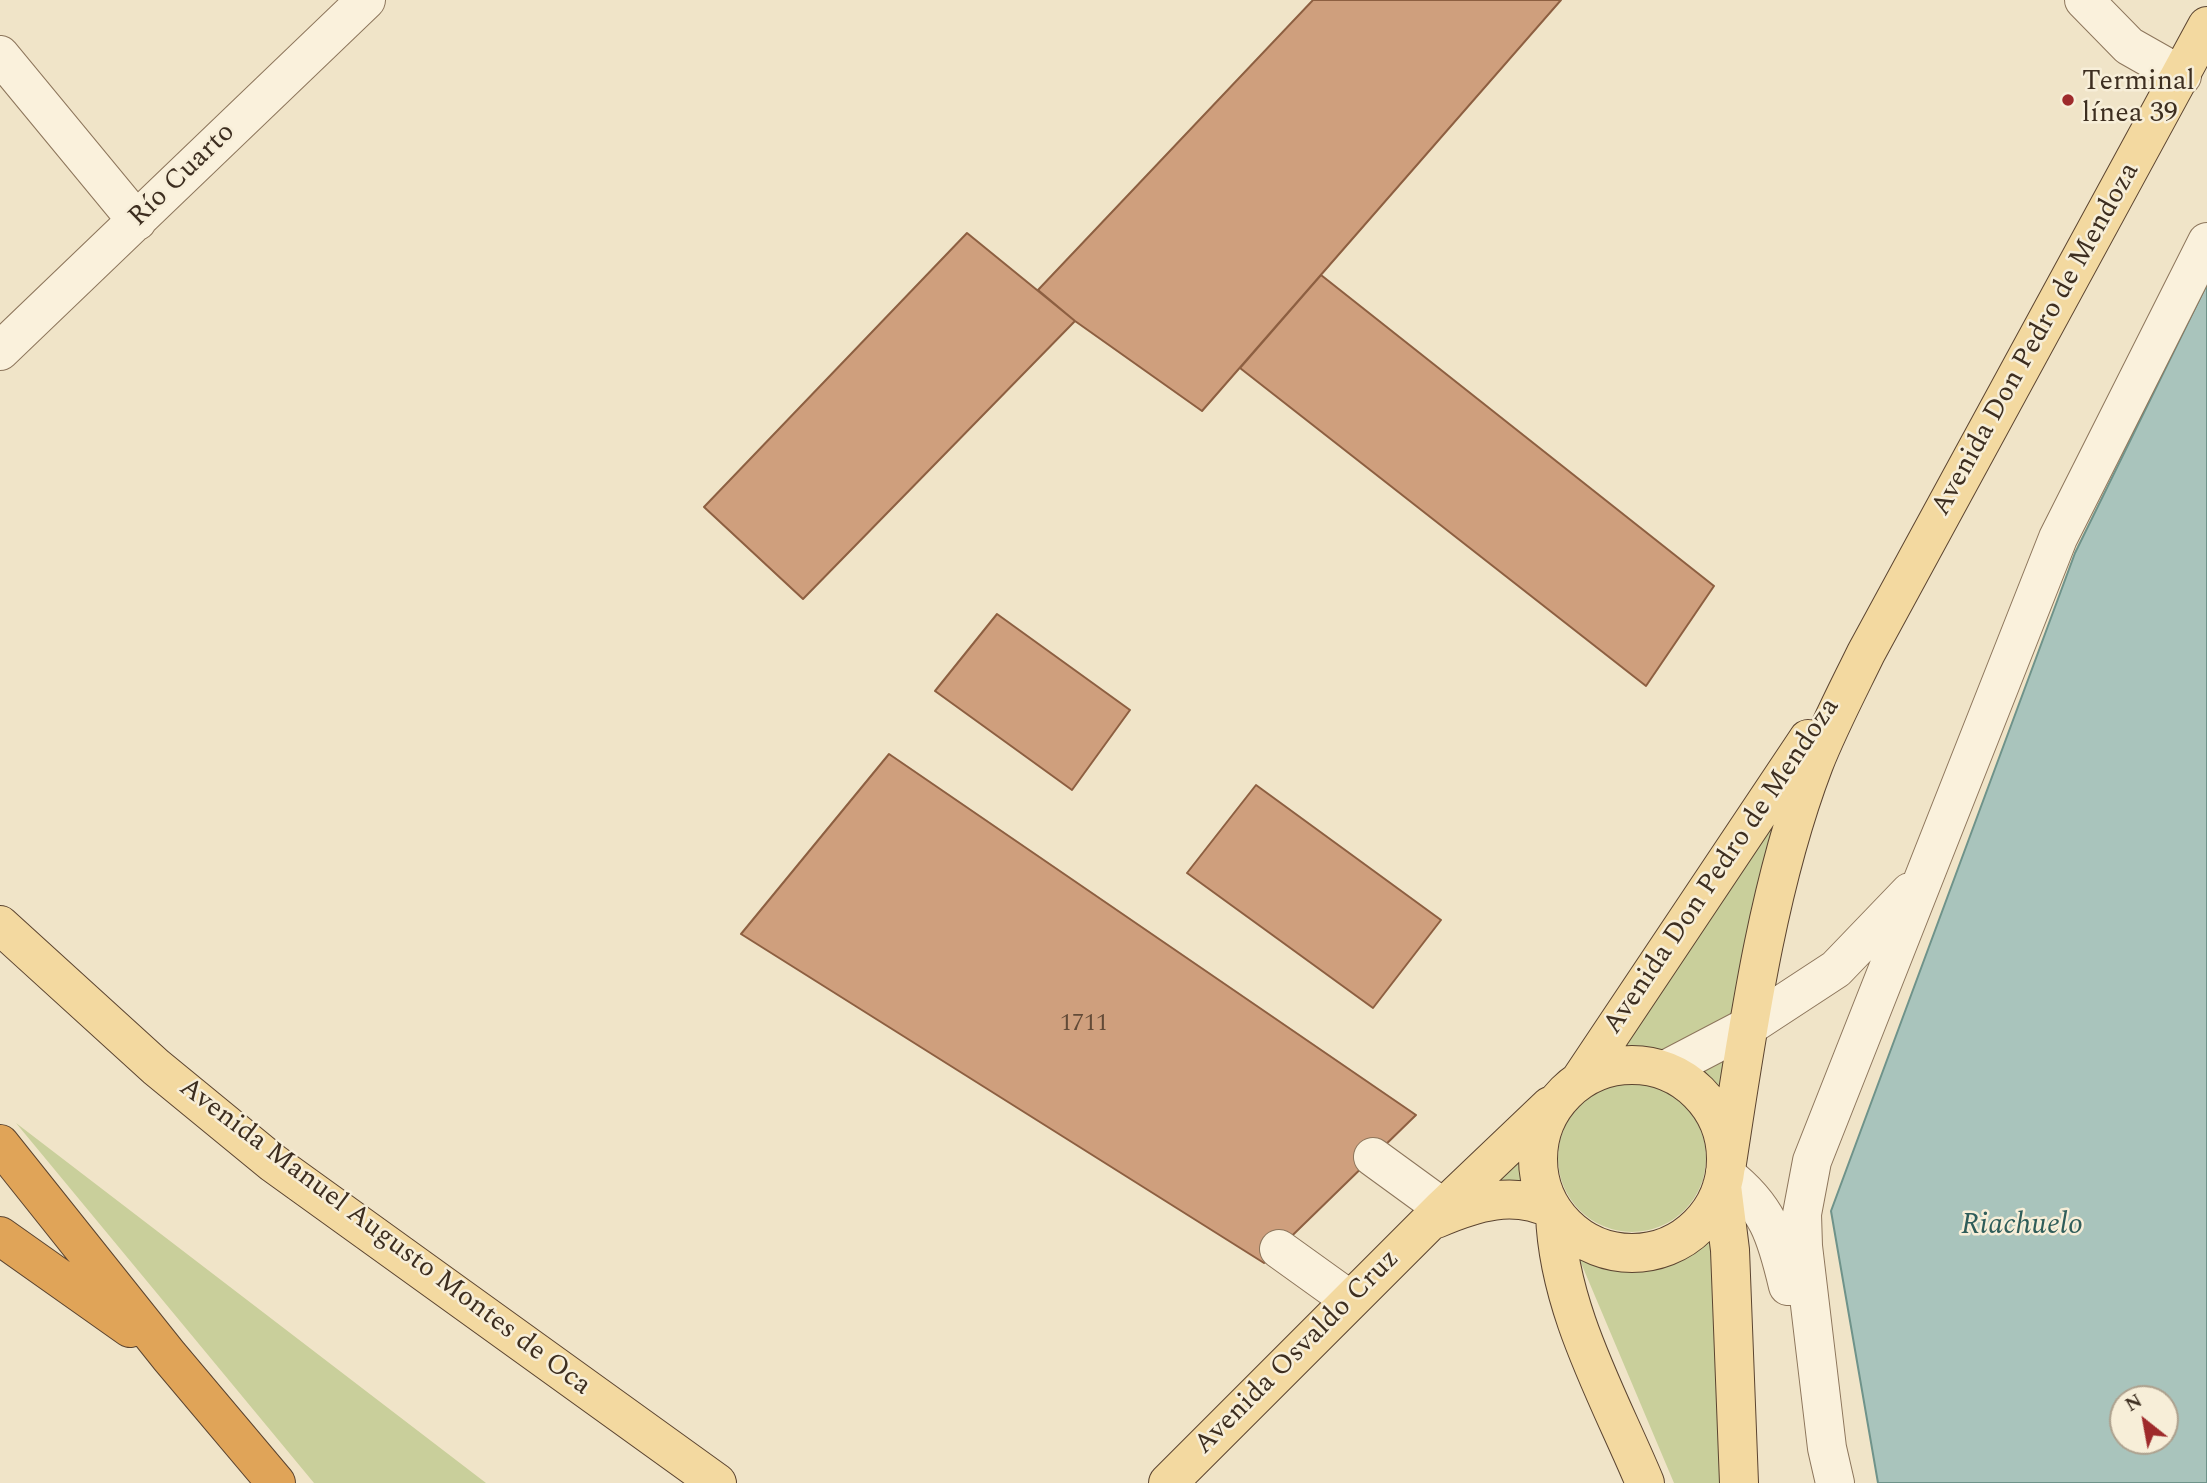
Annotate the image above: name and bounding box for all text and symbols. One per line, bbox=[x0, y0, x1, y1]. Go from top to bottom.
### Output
place label: Terminal línea 39 bbox=[2082, 67, 2195, 133]
marker: Terminal línea 39 bbox=[2060, 92, 2076, 108]
street label: Río Cuarto bbox=[123, 117, 243, 235]
street label: Avenida Don Pedro de Mendoza bbox=[1926, 158, 2148, 522]
street label: Avenida Don Pedro de Mendoza bbox=[1598, 692, 1848, 1042]
house number: 1711 bbox=[1060, 1011, 1108, 1039]
street label: Avenida Manuel Augusto Montes de Oca bbox=[171, 1072, 597, 1404]
water label: Riachuelo bbox=[1961, 1209, 2083, 1245]
street label: Avenida Osvaldo Cruz bbox=[1188, 1243, 1408, 1463]
north arrow bbox=[2109, 1385, 2179, 1455]
text: N bbox=[2120, 1387, 2148, 1420]

